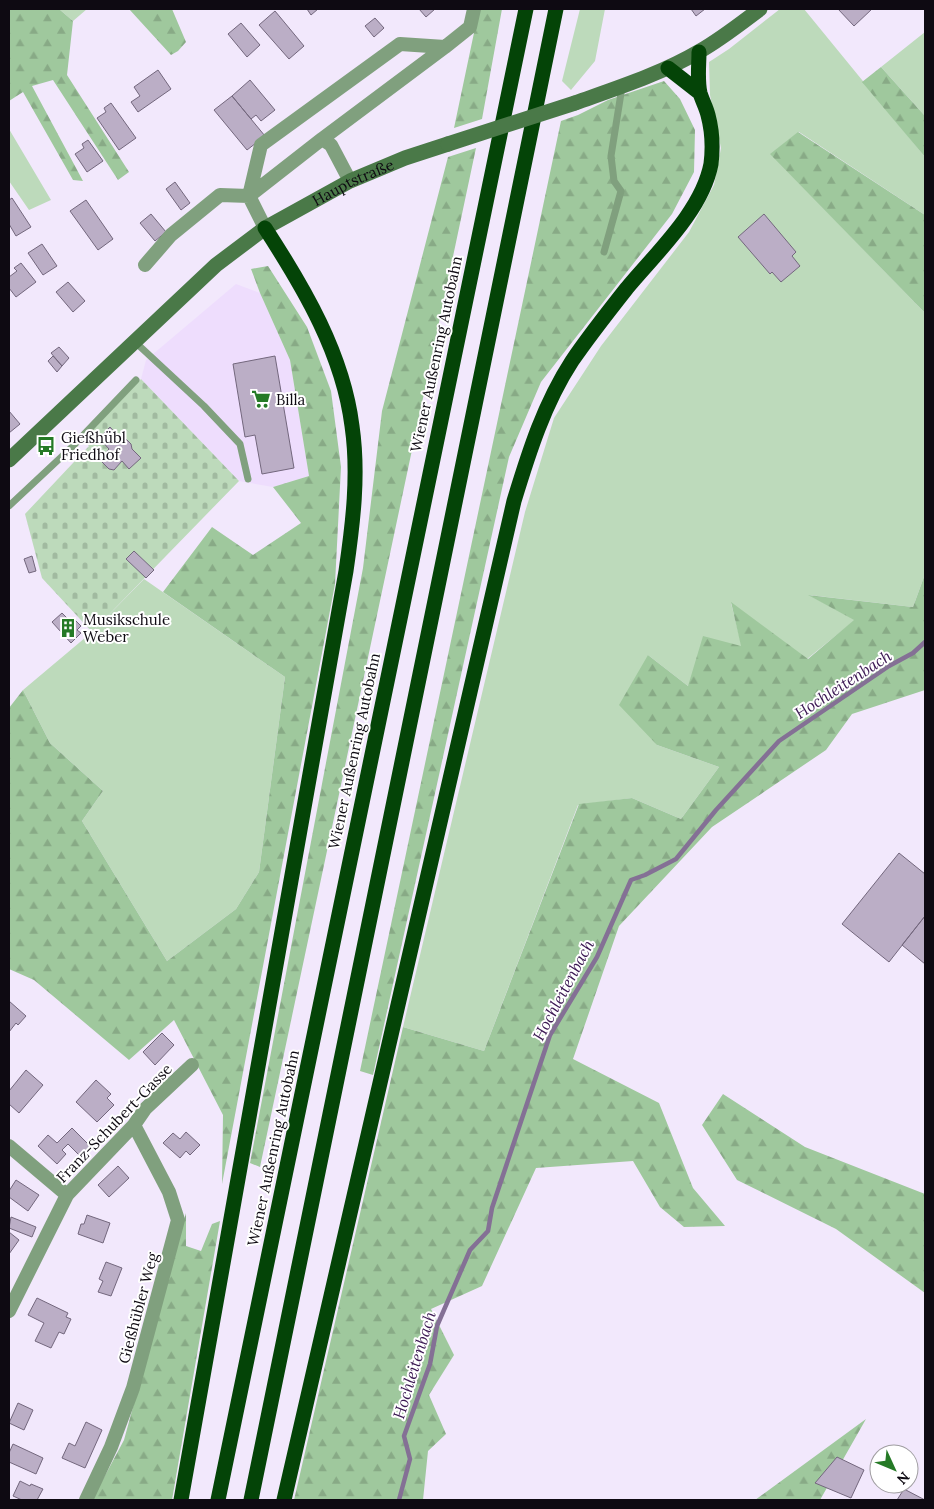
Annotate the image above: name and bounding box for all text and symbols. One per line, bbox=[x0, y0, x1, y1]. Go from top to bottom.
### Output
street label: Hauptstraße bbox=[309, 154, 396, 210]
street label: Wiener Außenring Autobahn bbox=[406, 254, 466, 454]
supermarket icon: Billa bbox=[250, 388, 272, 410]
place label: Billa bbox=[276, 390, 306, 409]
place label: Gießhübl Friedhof bbox=[61, 428, 126, 464]
bus stop icon: Gießhübl Friedhof bbox=[35, 435, 57, 457]
place label: Musikschule Weber bbox=[83, 610, 170, 646]
building icon: Musikschule Weber bbox=[57, 617, 79, 639]
water label: Hochleitenbach bbox=[791, 645, 895, 723]
street label: Wiener Außenring Autobahn bbox=[324, 651, 384, 851]
water label: Hochleitenbach bbox=[528, 936, 598, 1044]
street label: Wiener Außenring Autobahn bbox=[243, 1048, 303, 1248]
street label: Franz-Schubert-Gasse bbox=[52, 1060, 176, 1186]
street label: Gießhübler Weg bbox=[114, 1250, 162, 1366]
water label: Hochleitenbach bbox=[388, 1309, 440, 1421]
north arrow bbox=[869, 1444, 919, 1494]
text: N bbox=[893, 1468, 914, 1488]

